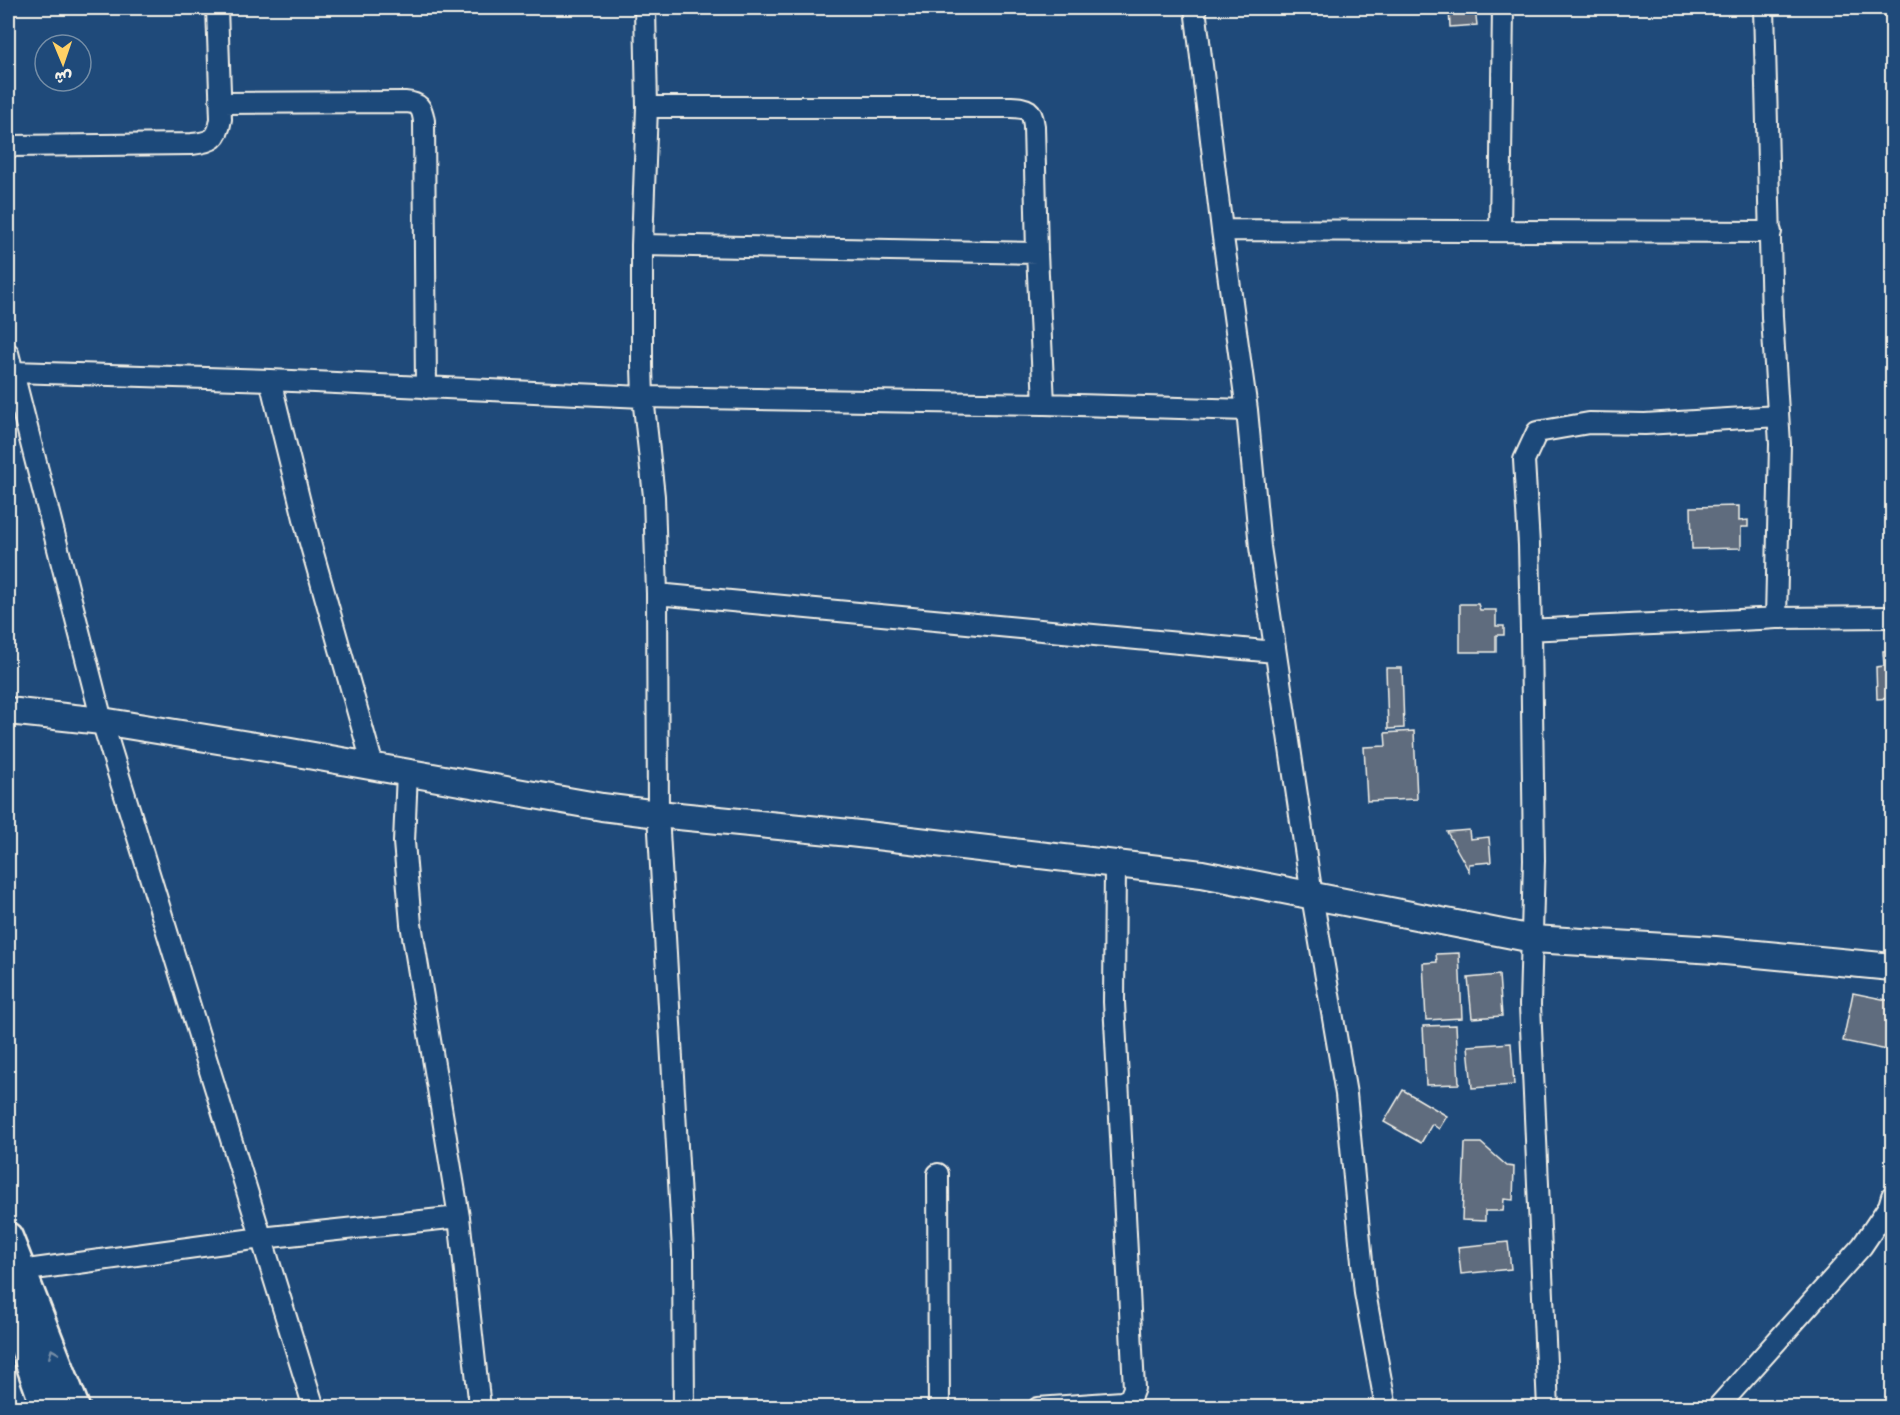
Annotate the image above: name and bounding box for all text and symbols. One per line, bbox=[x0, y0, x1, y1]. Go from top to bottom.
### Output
north arrow bbox=[33, 33, 93, 93]
text: ش bbox=[54, 64, 73, 87]
one-way arrow bbox=[48, 1349, 60, 1360]

